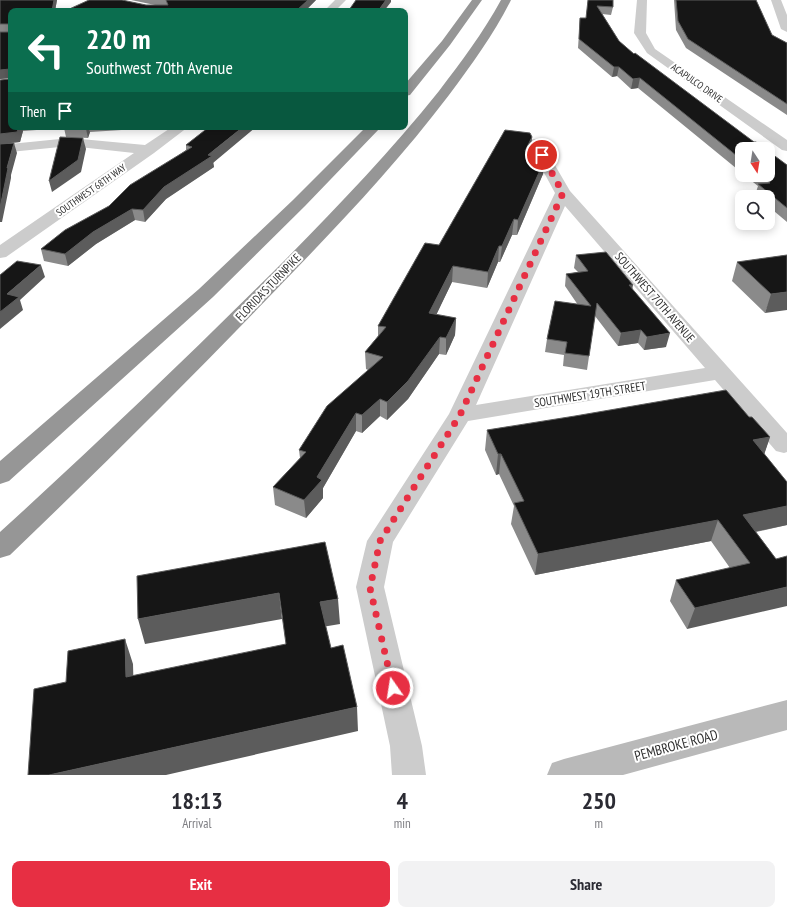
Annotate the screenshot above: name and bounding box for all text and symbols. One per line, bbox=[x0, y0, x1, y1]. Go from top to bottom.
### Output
text: 220 m bbox=[86, 20, 150, 57]
icon: left bbox=[20, 24, 72, 76]
text: Southwest 70th Avenue bbox=[86, 56, 233, 79]
street label: ACAPULCO DRIVE bbox=[669, 60, 725, 106]
icon: arrive bbox=[54, 100, 76, 122]
text: Then bbox=[20, 102, 46, 121]
pin bbox=[525, 138, 559, 172]
north arrow bbox=[735, 142, 775, 182]
map controls bbox=[735, 142, 775, 230]
icon: arrive bbox=[531, 144, 553, 166]
street label: SOUTHWEST 68TH WAY bbox=[54, 161, 129, 219]
button: search bbox=[735, 190, 775, 230]
street label: SOUTHWEST 70TH AVENUE bbox=[612, 249, 698, 345]
street label: FLORIDA'S TURNPIKE bbox=[232, 250, 304, 324]
street label: SOUTHWEST 19TH STREET bbox=[533, 378, 647, 410]
position arrow bbox=[372, 667, 414, 709]
street label: PEMBROKE ROAD bbox=[632, 725, 720, 765]
text: 18:13 bbox=[171, 785, 223, 816]
text: 4 bbox=[396, 785, 408, 816]
text: 250 bbox=[582, 785, 616, 816]
text: Arrival bbox=[182, 815, 212, 832]
text: min bbox=[394, 815, 411, 832]
text: m bbox=[595, 815, 603, 832]
button: Exit bbox=[12, 861, 390, 907]
button: Share bbox=[398, 861, 775, 907]

